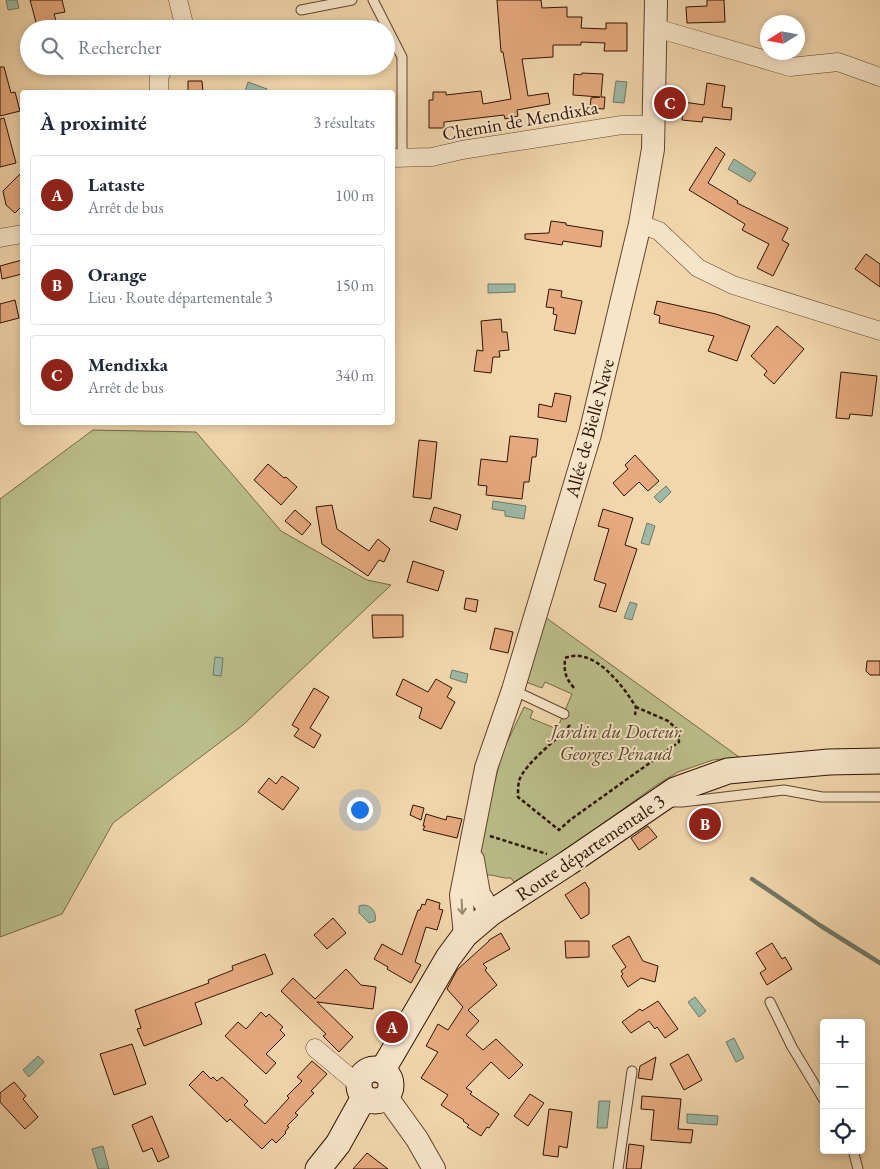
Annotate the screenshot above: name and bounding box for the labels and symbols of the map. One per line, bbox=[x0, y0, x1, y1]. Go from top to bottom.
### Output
north arrow bbox=[760, 15, 805, 60]
pin: C bbox=[654, 84, 686, 122]
street label: Chemin de Mendixka bbox=[440, 94, 600, 147]
street label: Allée de Bielle Nave bbox=[559, 356, 620, 501]
park label: Jardin du Docteur Georges Pénaud bbox=[547, 719, 682, 766]
street label: Route départementale 3 bbox=[511, 788, 670, 907]
your location bbox=[347, 797, 373, 823]
pin: B bbox=[689, 805, 721, 843]
one-way arrow bbox=[458, 899, 467, 915]
pin: A bbox=[376, 1008, 408, 1046]

